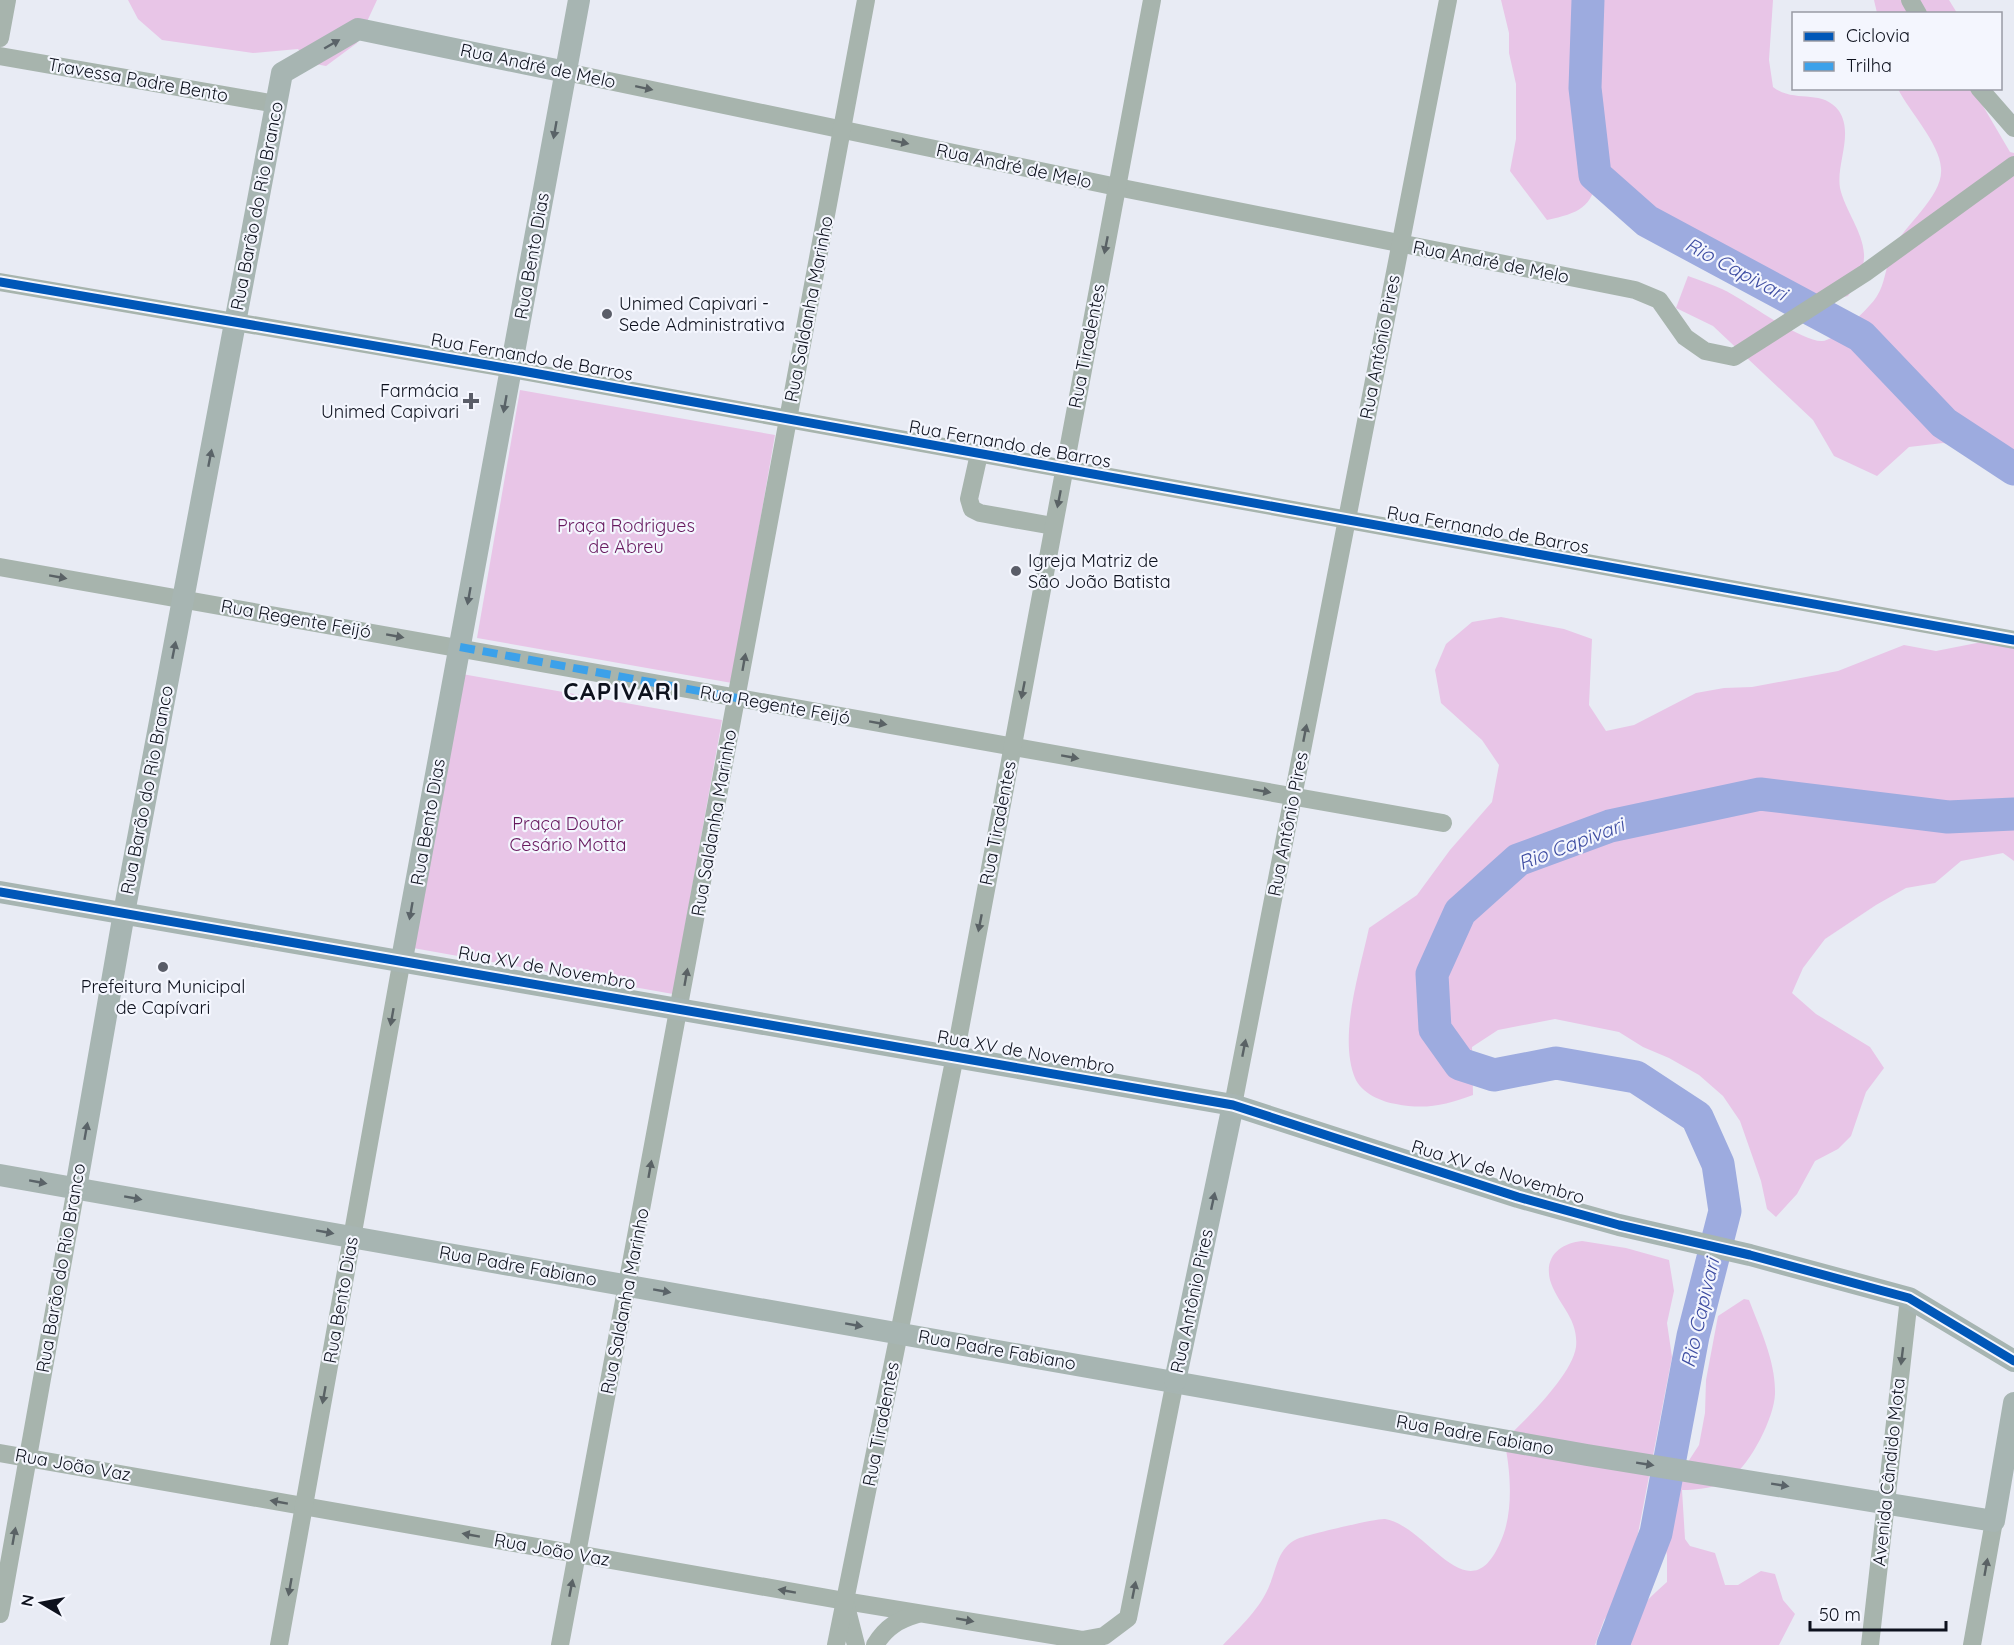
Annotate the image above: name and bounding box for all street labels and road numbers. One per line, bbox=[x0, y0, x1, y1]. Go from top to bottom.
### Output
street label: Rua André de Melo bbox=[458, 38, 618, 93]
street label: Travessa Padre Bento bbox=[46, 52, 230, 107]
street label: Rua Barão do Rio Branco bbox=[225, 100, 288, 312]
street label: Rua André de Melo bbox=[934, 138, 1094, 193]
street label: Rua Bento Dias bbox=[509, 191, 554, 321]
street label: Rua Saldanha Marinho bbox=[779, 214, 838, 404]
street label: Rua André de Melo bbox=[1411, 235, 1571, 288]
street label: Rua Antônio Pires bbox=[1354, 273, 1405, 421]
street label: Rua Tiradentes bbox=[1063, 282, 1110, 410]
street label: Rua Fernando de Barros bbox=[429, 327, 635, 386]
street label: Rua Fernando de Barros bbox=[907, 414, 1113, 473]
street label: Rua Fernando de Barros bbox=[1385, 500, 1591, 559]
street label: Rua Regente Feijó bbox=[219, 594, 373, 643]
street label: Rua Regente Feijó bbox=[698, 680, 852, 729]
street label: Rua Barão do Rio Branco bbox=[115, 684, 178, 896]
street label: Rua Saldanha Marinho bbox=[686, 728, 741, 918]
street label: Rua Antônio Pires bbox=[1262, 750, 1313, 898]
street label: Rua Bento Dias bbox=[405, 757, 450, 887]
street label: Rua Tiradentes bbox=[974, 759, 1021, 887]
street label: Rua XV de Novembro bbox=[456, 941, 638, 994]
street label: Rua XV de Novembro bbox=[935, 1025, 1117, 1078]
street label: Rua XV de Novembro bbox=[1409, 1134, 1588, 1209]
street label: Rua Barão do Rio Branco bbox=[31, 1161, 90, 1374]
street label: Rua Saldanha Marinho bbox=[595, 1206, 654, 1396]
street label: Rua Antônio Pires bbox=[1165, 1227, 1218, 1375]
street label: Rua Bento Dias bbox=[318, 1235, 363, 1365]
street label: Rua Padre Fabiano bbox=[437, 1240, 599, 1291]
street label: Rua Padre Fabiano bbox=[916, 1324, 1078, 1375]
street label: Rua Tiradentes bbox=[857, 1360, 904, 1488]
street label: Avenida Cândido Mota bbox=[1867, 1377, 1910, 1567]
street label: Rua Padre Fabiano bbox=[1394, 1409, 1556, 1460]
street label: Rua João Vaz bbox=[13, 1443, 133, 1486]
street label: Rua João Vaz bbox=[492, 1528, 612, 1571]

